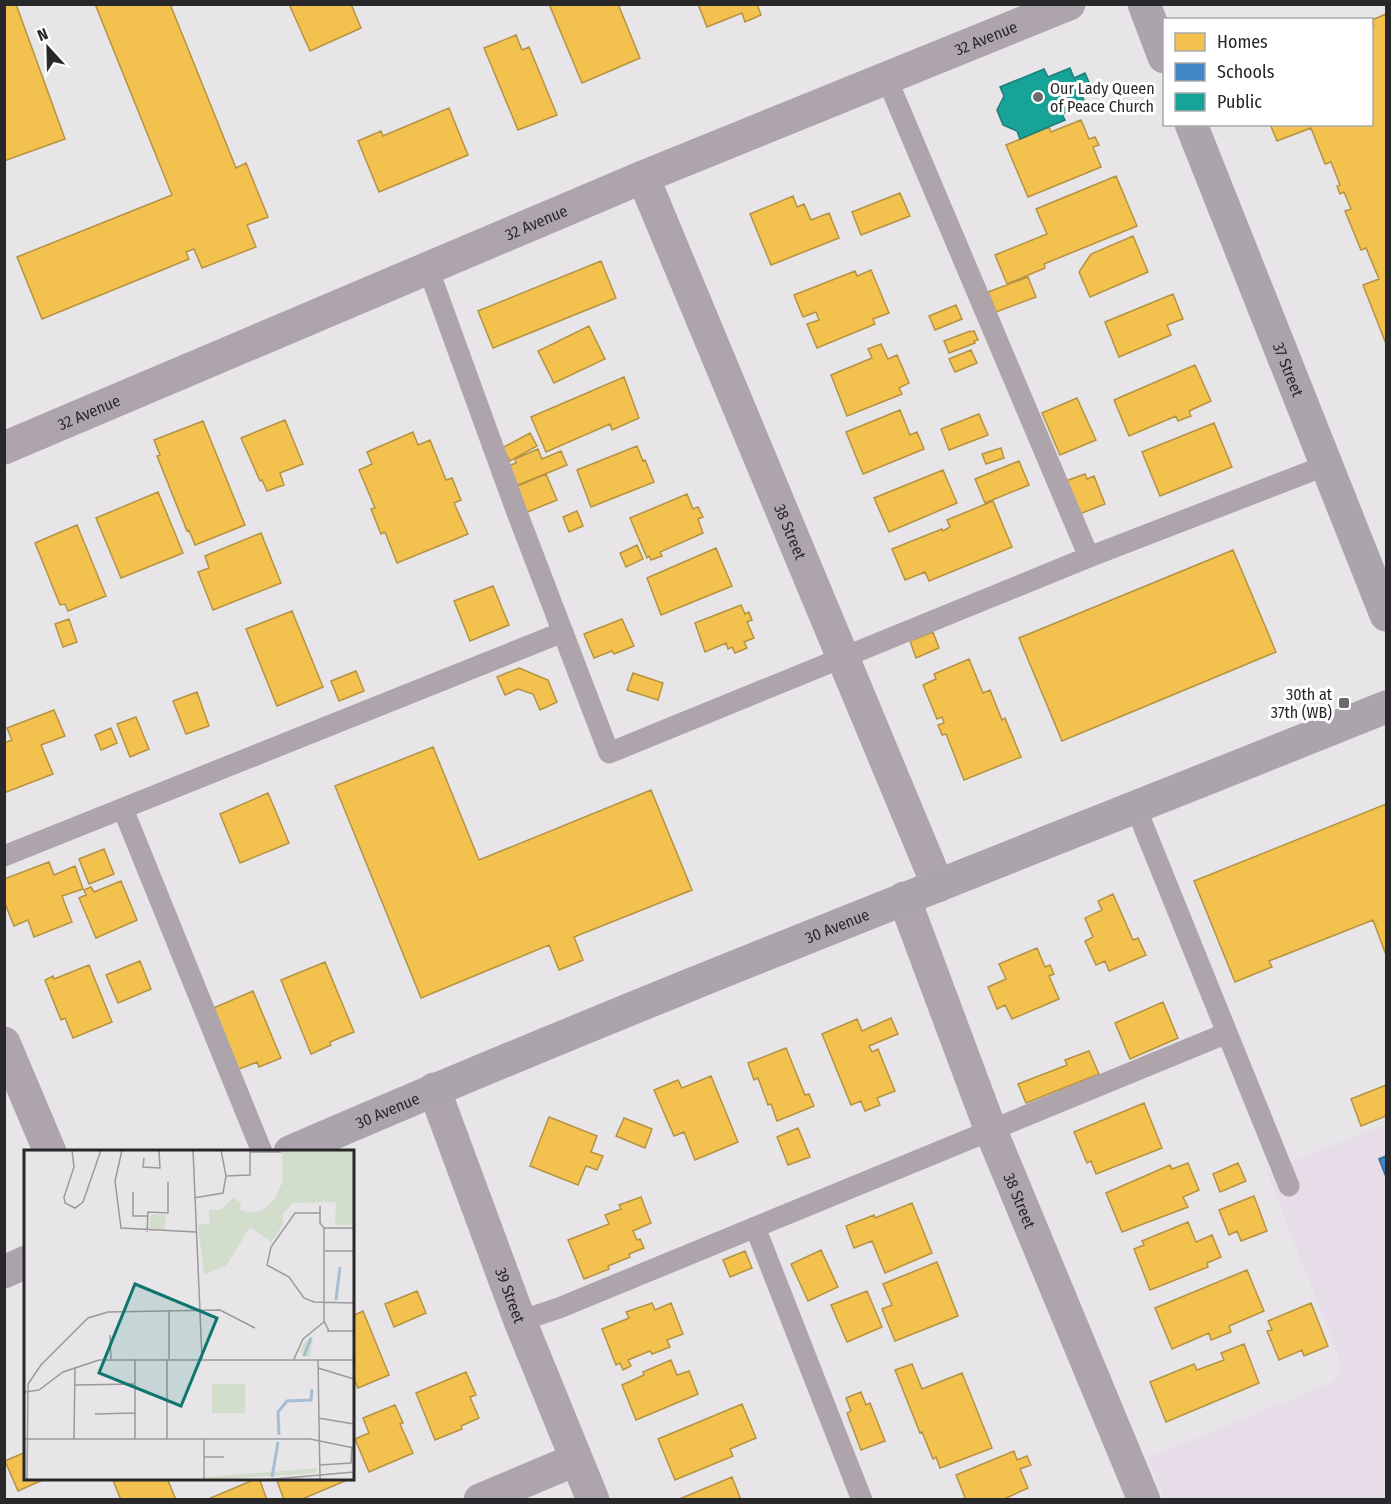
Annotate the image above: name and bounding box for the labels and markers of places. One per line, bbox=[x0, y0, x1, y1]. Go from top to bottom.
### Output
place label: Our Lady Queen of Peace Church bbox=[1050, 79, 1155, 116]
marker: Our Lady Queen of Peace Church bbox=[1031, 90, 1045, 104]
place label: 30th at 37th (WB) bbox=[1271, 685, 1333, 722]
marker: 30th at 37th (WB) bbox=[1337, 696, 1351, 710]

